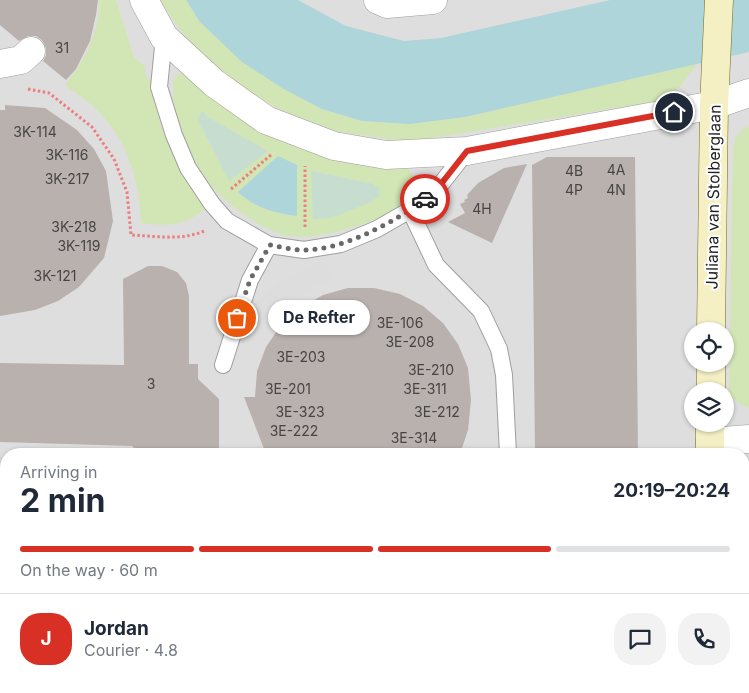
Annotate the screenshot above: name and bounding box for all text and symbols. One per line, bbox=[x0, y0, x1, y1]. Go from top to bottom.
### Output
house number: 31 bbox=[55, 39, 69, 56]
pin bbox=[653, 91, 695, 133]
icon: home bbox=[660, 98, 688, 126]
street label: Juliana van Stolberglaan bbox=[701, 104, 725, 290]
house number: 3K-114 bbox=[13, 123, 57, 140]
house number: 3K-116 bbox=[45, 146, 89, 163]
house number: 4A bbox=[607, 161, 626, 178]
house number: 4B bbox=[565, 162, 583, 179]
house number: 3K-217 bbox=[45, 170, 89, 187]
courier bbox=[400, 174, 450, 224]
house number: 4P bbox=[565, 181, 583, 198]
house number: 4N bbox=[606, 181, 626, 198]
icon: car bbox=[411, 185, 439, 213]
house number: 4H bbox=[472, 200, 492, 217]
house number: 3K-218 bbox=[51, 218, 97, 235]
house number: 3K-119 bbox=[57, 237, 101, 254]
house number: 3K-121 bbox=[34, 267, 76, 284]
pin bbox=[216, 297, 258, 339]
callout: De Refter bbox=[267, 300, 370, 336]
icon: bag bbox=[223, 304, 251, 332]
text: De Refter bbox=[283, 307, 355, 327]
house number: 3E-106 bbox=[377, 314, 423, 331]
map controls bbox=[684, 322, 734, 432]
button: locate bbox=[684, 322, 734, 372]
house number: 3E-208 bbox=[385, 333, 435, 350]
house number: 3E-203 bbox=[276, 348, 326, 365]
house number: 3E-210 bbox=[408, 361, 454, 378]
house number: 3 bbox=[147, 375, 155, 392]
house number: 3E-201 bbox=[265, 380, 311, 397]
house number: 3E-311 bbox=[403, 380, 447, 397]
button: layers bbox=[684, 382, 734, 432]
house number: 3E-323 bbox=[275, 403, 325, 420]
house number: 3E-212 bbox=[414, 403, 460, 420]
house number: 3E-222 bbox=[270, 422, 318, 439]
house number: 3E-314 bbox=[391, 429, 437, 446]
text: Arriving in bbox=[20, 462, 97, 482]
text: 20:19–20:24 bbox=[613, 479, 730, 502]
text: 2 min bbox=[20, 481, 106, 520]
text: On the way · 60 m bbox=[20, 560, 158, 580]
button: chat bbox=[614, 613, 666, 665]
button: phone bbox=[678, 613, 730, 665]
text: Jordan bbox=[84, 617, 149, 640]
text: J bbox=[40, 627, 52, 650]
text: Courier · 4.8 bbox=[84, 640, 178, 660]

